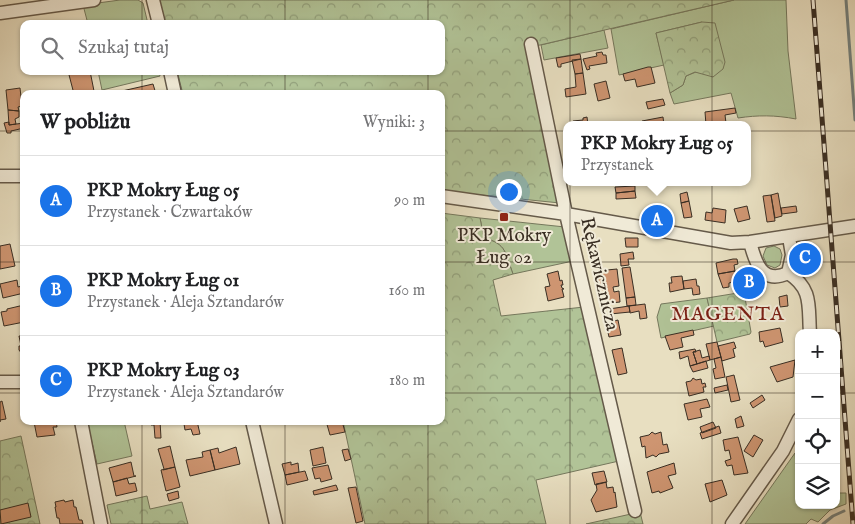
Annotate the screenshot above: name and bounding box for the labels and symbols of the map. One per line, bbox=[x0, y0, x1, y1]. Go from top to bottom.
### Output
your location bbox=[496, 179, 522, 205]
pin: A bbox=[641, 202, 673, 240]
marker: PKP Mokry Ług 02 bbox=[498, 211, 510, 223]
street label: Rękawicznicza bbox=[574, 215, 624, 334]
place label: PKP Mokry Ług 02 bbox=[457, 224, 552, 270]
pin: C bbox=[789, 240, 821, 278]
pin: B bbox=[733, 264, 765, 302]
district label: MAGENTA bbox=[671, 302, 785, 327]

